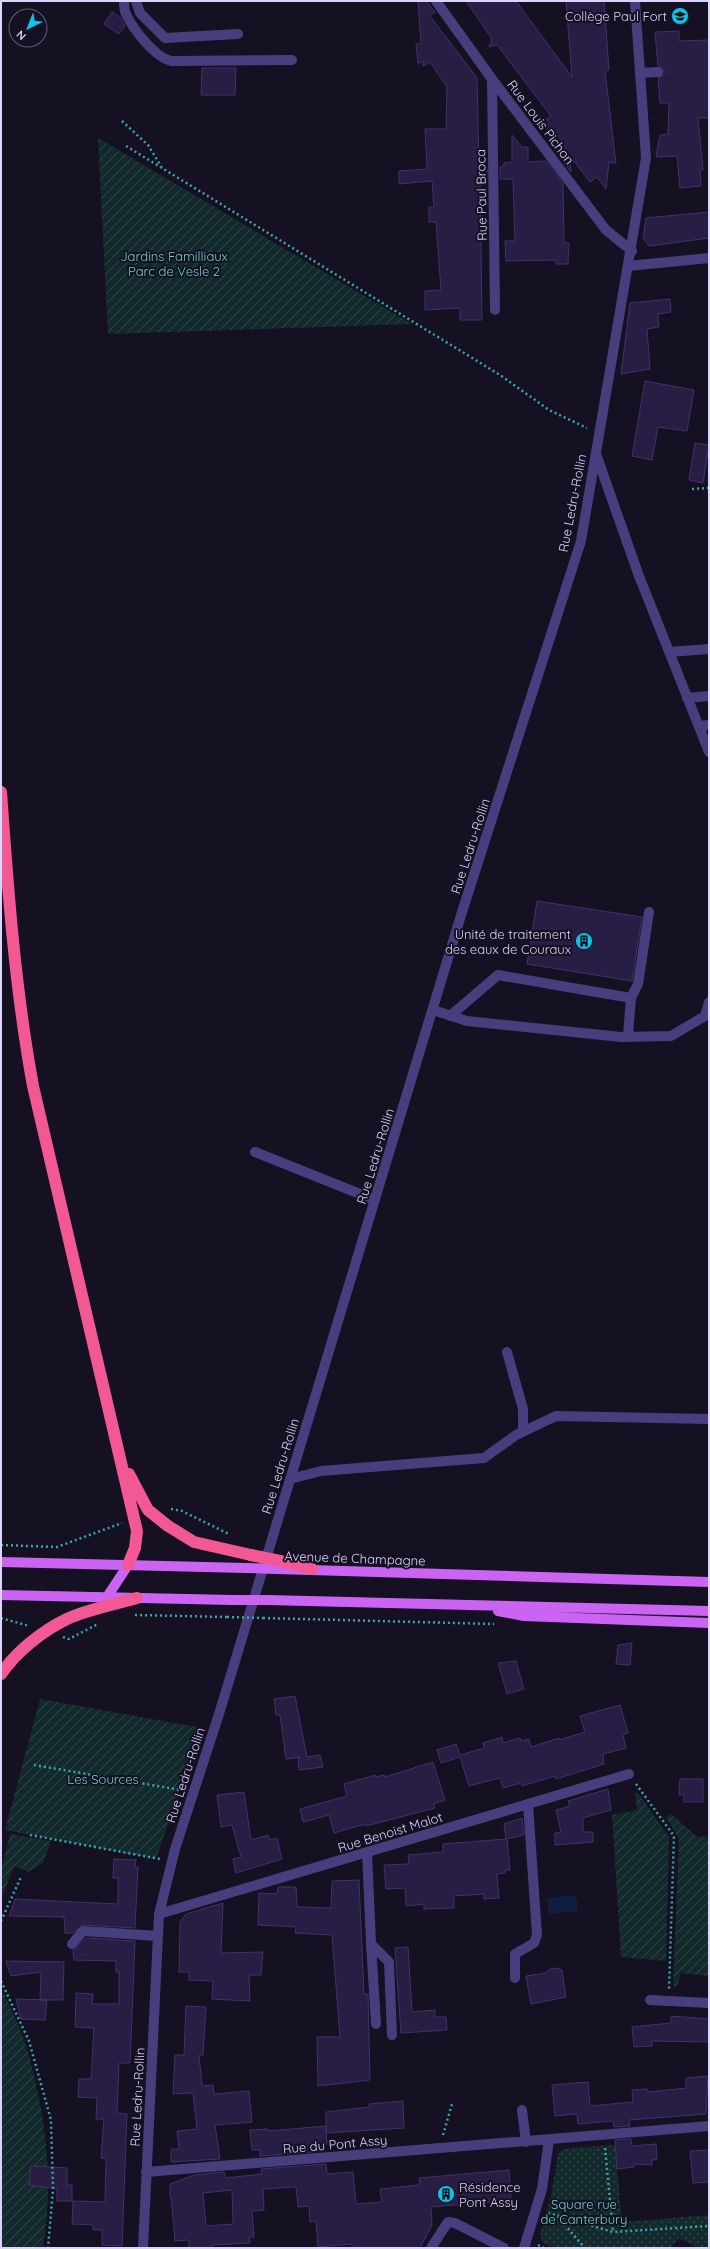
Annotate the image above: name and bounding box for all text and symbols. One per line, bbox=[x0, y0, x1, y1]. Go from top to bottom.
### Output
school or university icon: Collège Paul Fort bbox=[670, 6, 690, 26]
north arrow bbox=[8, 8, 48, 48]
place label: Collège Paul Fort bbox=[565, 8, 667, 24]
text: N bbox=[13, 27, 29, 43]
street label: Rue Louis Pichon bbox=[504, 77, 578, 167]
street label: Rue Paul Broca bbox=[472, 149, 490, 241]
park label: Jardins Familliaux Parc de Vesle 2 bbox=[120, 248, 228, 279]
street label: Rue Ledru-Rollin bbox=[555, 453, 589, 553]
street label: Rue Ledru-Rollin bbox=[447, 796, 493, 896]
place label: Unité de traitement des eaux de Couraux bbox=[445, 926, 571, 957]
building icon: Unité de traitement des eaux de Couraux bbox=[574, 931, 594, 951]
street label: Rue Ledru-Rollin bbox=[353, 1106, 397, 1206]
street label: Rue Ledru-Rollin bbox=[258, 1416, 302, 1516]
street label: Avenue de Champagne bbox=[284, 1548, 426, 1568]
street label: Rue Ledru-Rollin bbox=[162, 1725, 208, 1825]
park label: Les Sources bbox=[67, 1771, 139, 1787]
street label: Rue Benoist Malot bbox=[336, 1808, 444, 1856]
street label: Rue Ledru-Rollin bbox=[126, 2047, 148, 2147]
street label: Rue du Pont Assy bbox=[282, 2131, 388, 2157]
place label: Résidence Pont Assy bbox=[459, 2179, 521, 2210]
building icon: Résidence Pont Assy bbox=[436, 2184, 456, 2204]
park label: Square rue de Canterbury bbox=[540, 2196, 628, 2227]

